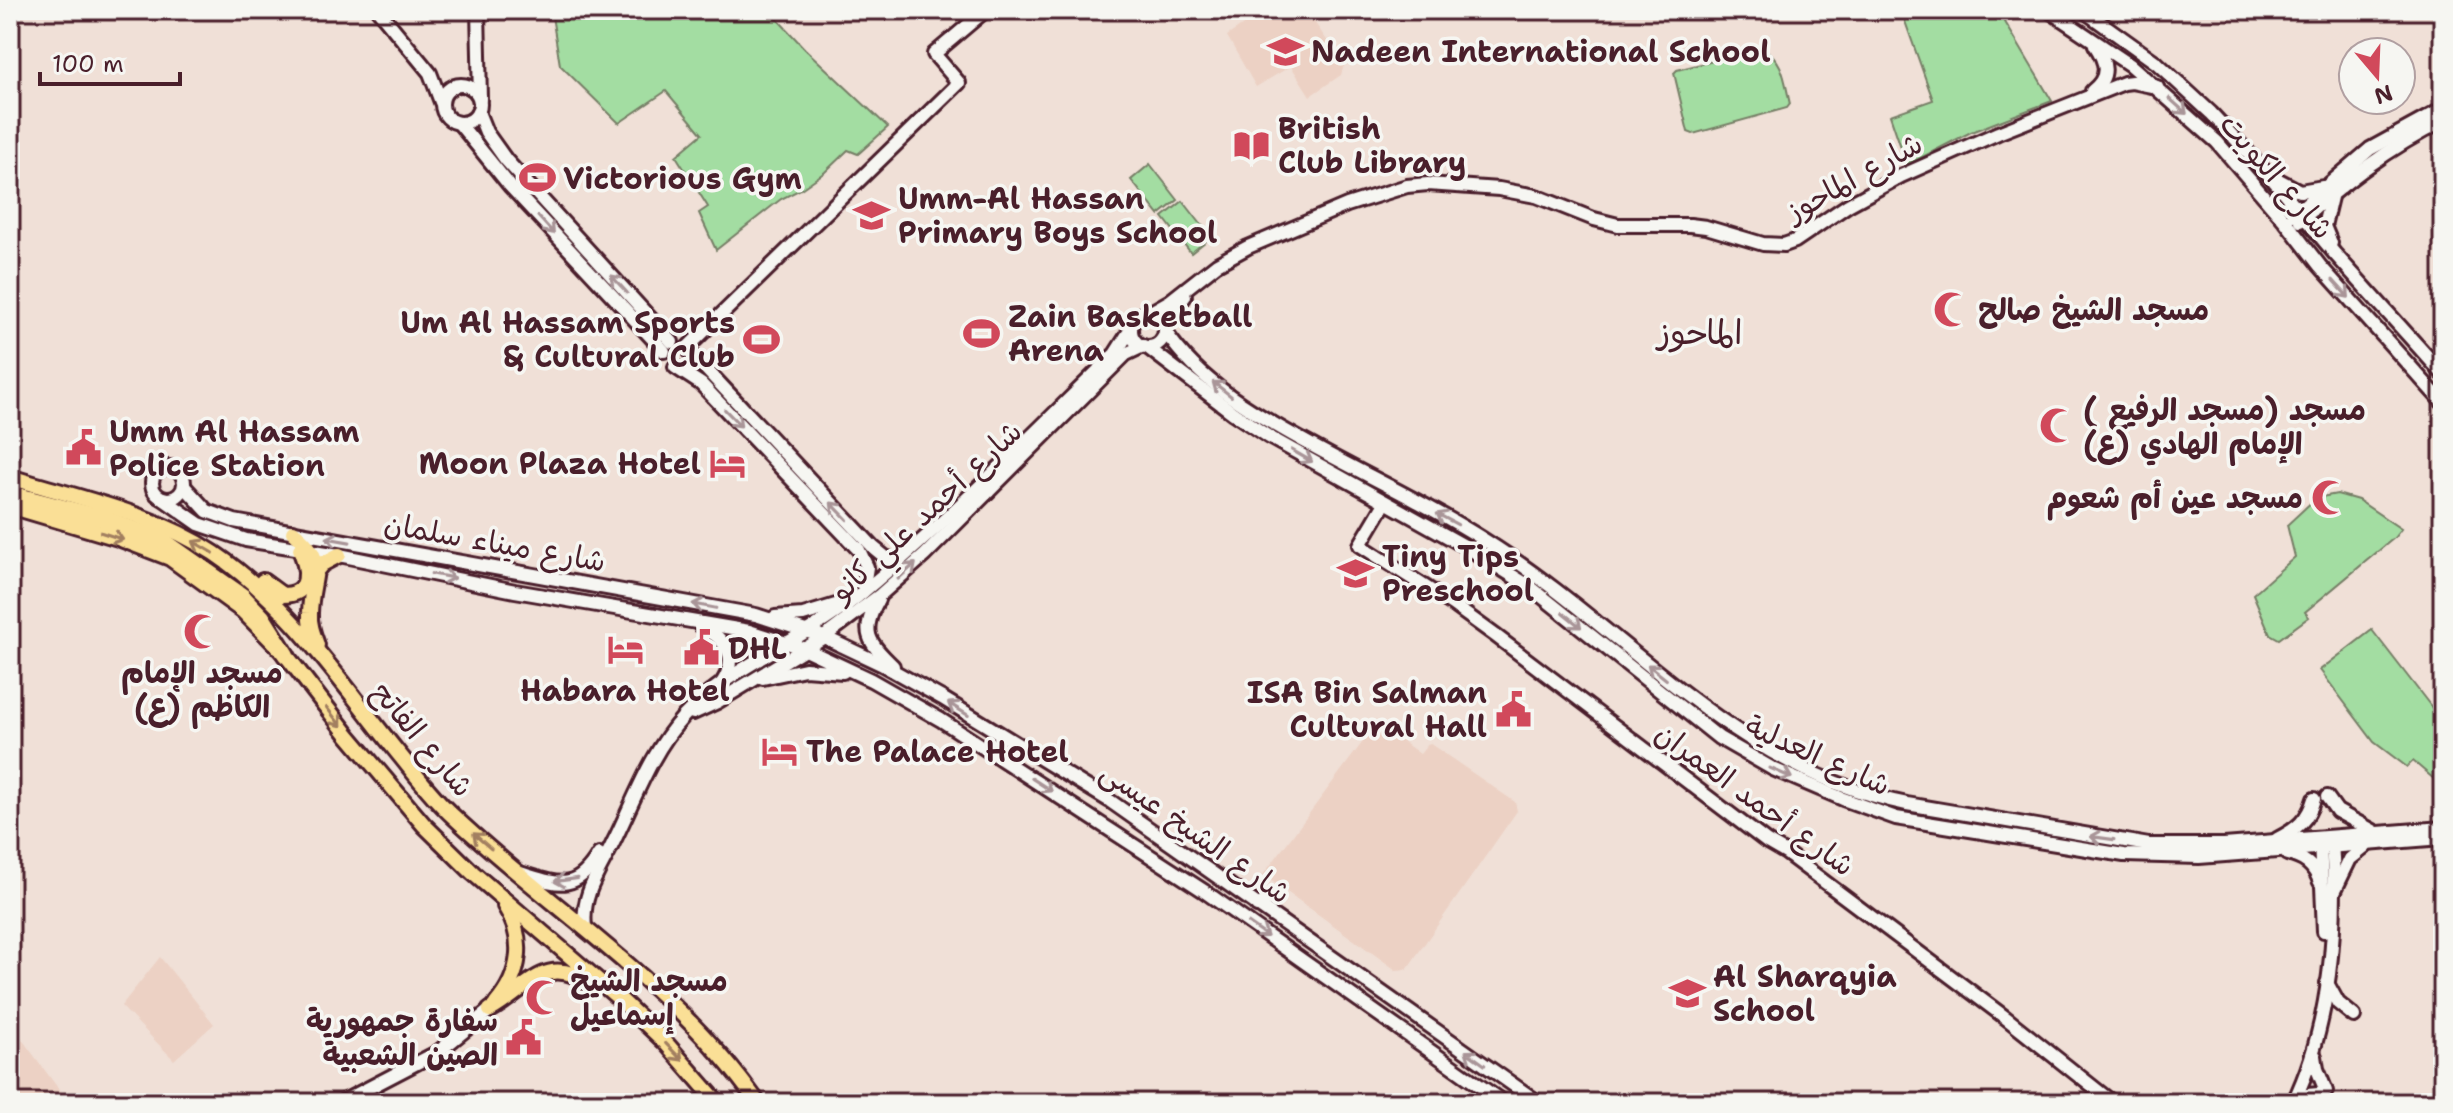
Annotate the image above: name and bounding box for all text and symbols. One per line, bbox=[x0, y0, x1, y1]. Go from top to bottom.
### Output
place label: Nadeen International School bbox=[1311, 31, 1771, 72]
school or university icon: Nadeen International School bbox=[1266, 32, 1304, 70]
scale bar bbox=[40, 36, 180, 86]
north arrow bbox=[2337, 36, 2417, 116]
text: 100 m bbox=[52, 48, 124, 80]
text: N bbox=[2370, 78, 2396, 111]
one-way arrow bbox=[2168, 96, 2188, 114]
street label: شارع الكويت bbox=[2210, 104, 2343, 249]
place label: British Club Library bbox=[1278, 108, 1466, 183]
street label: شارع الماحوز bbox=[1776, 123, 1930, 234]
library icon: British Club Library bbox=[1233, 126, 1271, 164]
place label: Victorious Gym bbox=[563, 158, 802, 199]
sports icon: Victorious Gym bbox=[518, 159, 556, 197]
place label: Umm-Al Hassan Primary Boys School bbox=[898, 178, 1218, 253]
school or university icon: Umm-Al Hassan Primary Boys School bbox=[853, 196, 891, 234]
one-way arrow bbox=[536, 214, 554, 234]
one-way arrow bbox=[611, 275, 629, 295]
one-way arrow bbox=[2332, 279, 2350, 299]
place label: مسجد الشيخ صالح bbox=[1978, 289, 2209, 330]
mosque icon: مسجد الشيخ صالح bbox=[1933, 290, 1971, 328]
place label: Zain Basketball Arena bbox=[1008, 296, 1252, 371]
place label: Um Al Hassam Sports & Cultural Club bbox=[400, 302, 735, 377]
district label: الماحوز bbox=[1654, 309, 1743, 355]
sports icon: Zain Basketball Arena bbox=[963, 314, 1001, 352]
sports icon: Um Al Hassam Sports & Cultural Club bbox=[742, 320, 780, 358]
one-way arrow bbox=[1212, 381, 1233, 398]
place label: ( مسجد الرفيع) مسجد الإمام الهادي (ع) bbox=[2083, 389, 2366, 466]
mosque icon: ( مسجد الرفيع) مسجد الإمام الهادي (ع) bbox=[2038, 407, 2076, 445]
one-way arrow bbox=[724, 408, 742, 428]
place label: Umm Al Hassam Police Station bbox=[109, 411, 360, 486]
street label: شارع أحمد علي كانو bbox=[820, 411, 1035, 616]
public building icon: Umm Al Hassam Police Station bbox=[64, 429, 102, 467]
place label: Moon Plaza Hotel bbox=[419, 443, 701, 484]
hotel icon: Moon Plaza Hotel bbox=[708, 444, 746, 482]
one-way arrow bbox=[1290, 448, 1313, 464]
place label: مسجد عين أم شعوم bbox=[2047, 477, 2303, 521]
mosque icon: مسجد عين أم شعوم bbox=[2310, 478, 2348, 516]
street label: شارع ميناء سلمان bbox=[381, 502, 609, 583]
one-way arrow bbox=[831, 502, 849, 522]
one-way arrow bbox=[1436, 510, 1460, 526]
one-way arrow bbox=[98, 529, 124, 544]
one-way arrow bbox=[326, 531, 351, 546]
place label: Tiny Tips Preschool bbox=[1382, 536, 1534, 611]
one-way arrow bbox=[192, 539, 215, 555]
school or university icon: Tiny Tips Preschool bbox=[1337, 554, 1375, 592]
one-way arrow bbox=[897, 562, 917, 580]
one-way arrow bbox=[429, 570, 455, 585]
one-way arrow bbox=[692, 597, 717, 612]
one-way arrow bbox=[1561, 611, 1582, 628]
mosque icon: مسجد الإمام الكاظم (ع) bbox=[183, 612, 221, 650]
place label: DHL bbox=[728, 628, 787, 669]
public building icon: DHL bbox=[683, 629, 721, 667]
hotel icon: Habara Hotel bbox=[606, 630, 644, 668]
place label: مسجد الإمام الكاظم (ع) bbox=[121, 652, 283, 729]
one-way arrow bbox=[1647, 663, 1667, 681]
place label: Habara Hotel bbox=[520, 670, 730, 711]
street label: شارع الفاتح bbox=[362, 672, 483, 806]
place label: ISA Bin Salman Cultural Hall bbox=[1247, 672, 1487, 747]
public building icon: ISA Bin Salman Cultural Hall bbox=[1494, 690, 1532, 728]
one-way arrow bbox=[947, 700, 970, 716]
street label: شارع العدلية bbox=[1738, 705, 1897, 806]
one-way arrow bbox=[325, 706, 342, 727]
street label: شارع أحمد العمران bbox=[1646, 713, 1863, 886]
place label: The Palace Hotel bbox=[806, 731, 1069, 772]
hotel icon: The Palace Hotel bbox=[761, 732, 799, 770]
street label: شارع الشيخ عيسى bbox=[1092, 751, 1299, 914]
one-way arrow bbox=[1768, 766, 1793, 781]
one-way arrow bbox=[1030, 777, 1052, 794]
one-way arrow bbox=[2090, 830, 2115, 845]
one-way arrow bbox=[473, 832, 493, 850]
one-way arrow bbox=[553, 873, 579, 888]
one-way arrow bbox=[1247, 921, 1268, 938]
place label: Al Sharqyia School bbox=[1713, 956, 1897, 1031]
place label: مسجد الشيخ إسماعيل bbox=[570, 960, 728, 1035]
school or university icon: Al Sharqyia School bbox=[1668, 974, 1706, 1012]
mosque icon: مسجد الشيخ إسماعيل bbox=[525, 978, 563, 1016]
place label: سفارة جمهورية الصين الشعبية bbox=[306, 1000, 498, 1075]
public building icon: سفارة جمهورية الصين الشعبية bbox=[505, 1018, 543, 1056]
one-way arrow bbox=[665, 1042, 684, 1062]
one-way arrow bbox=[1465, 1049, 1487, 1066]

